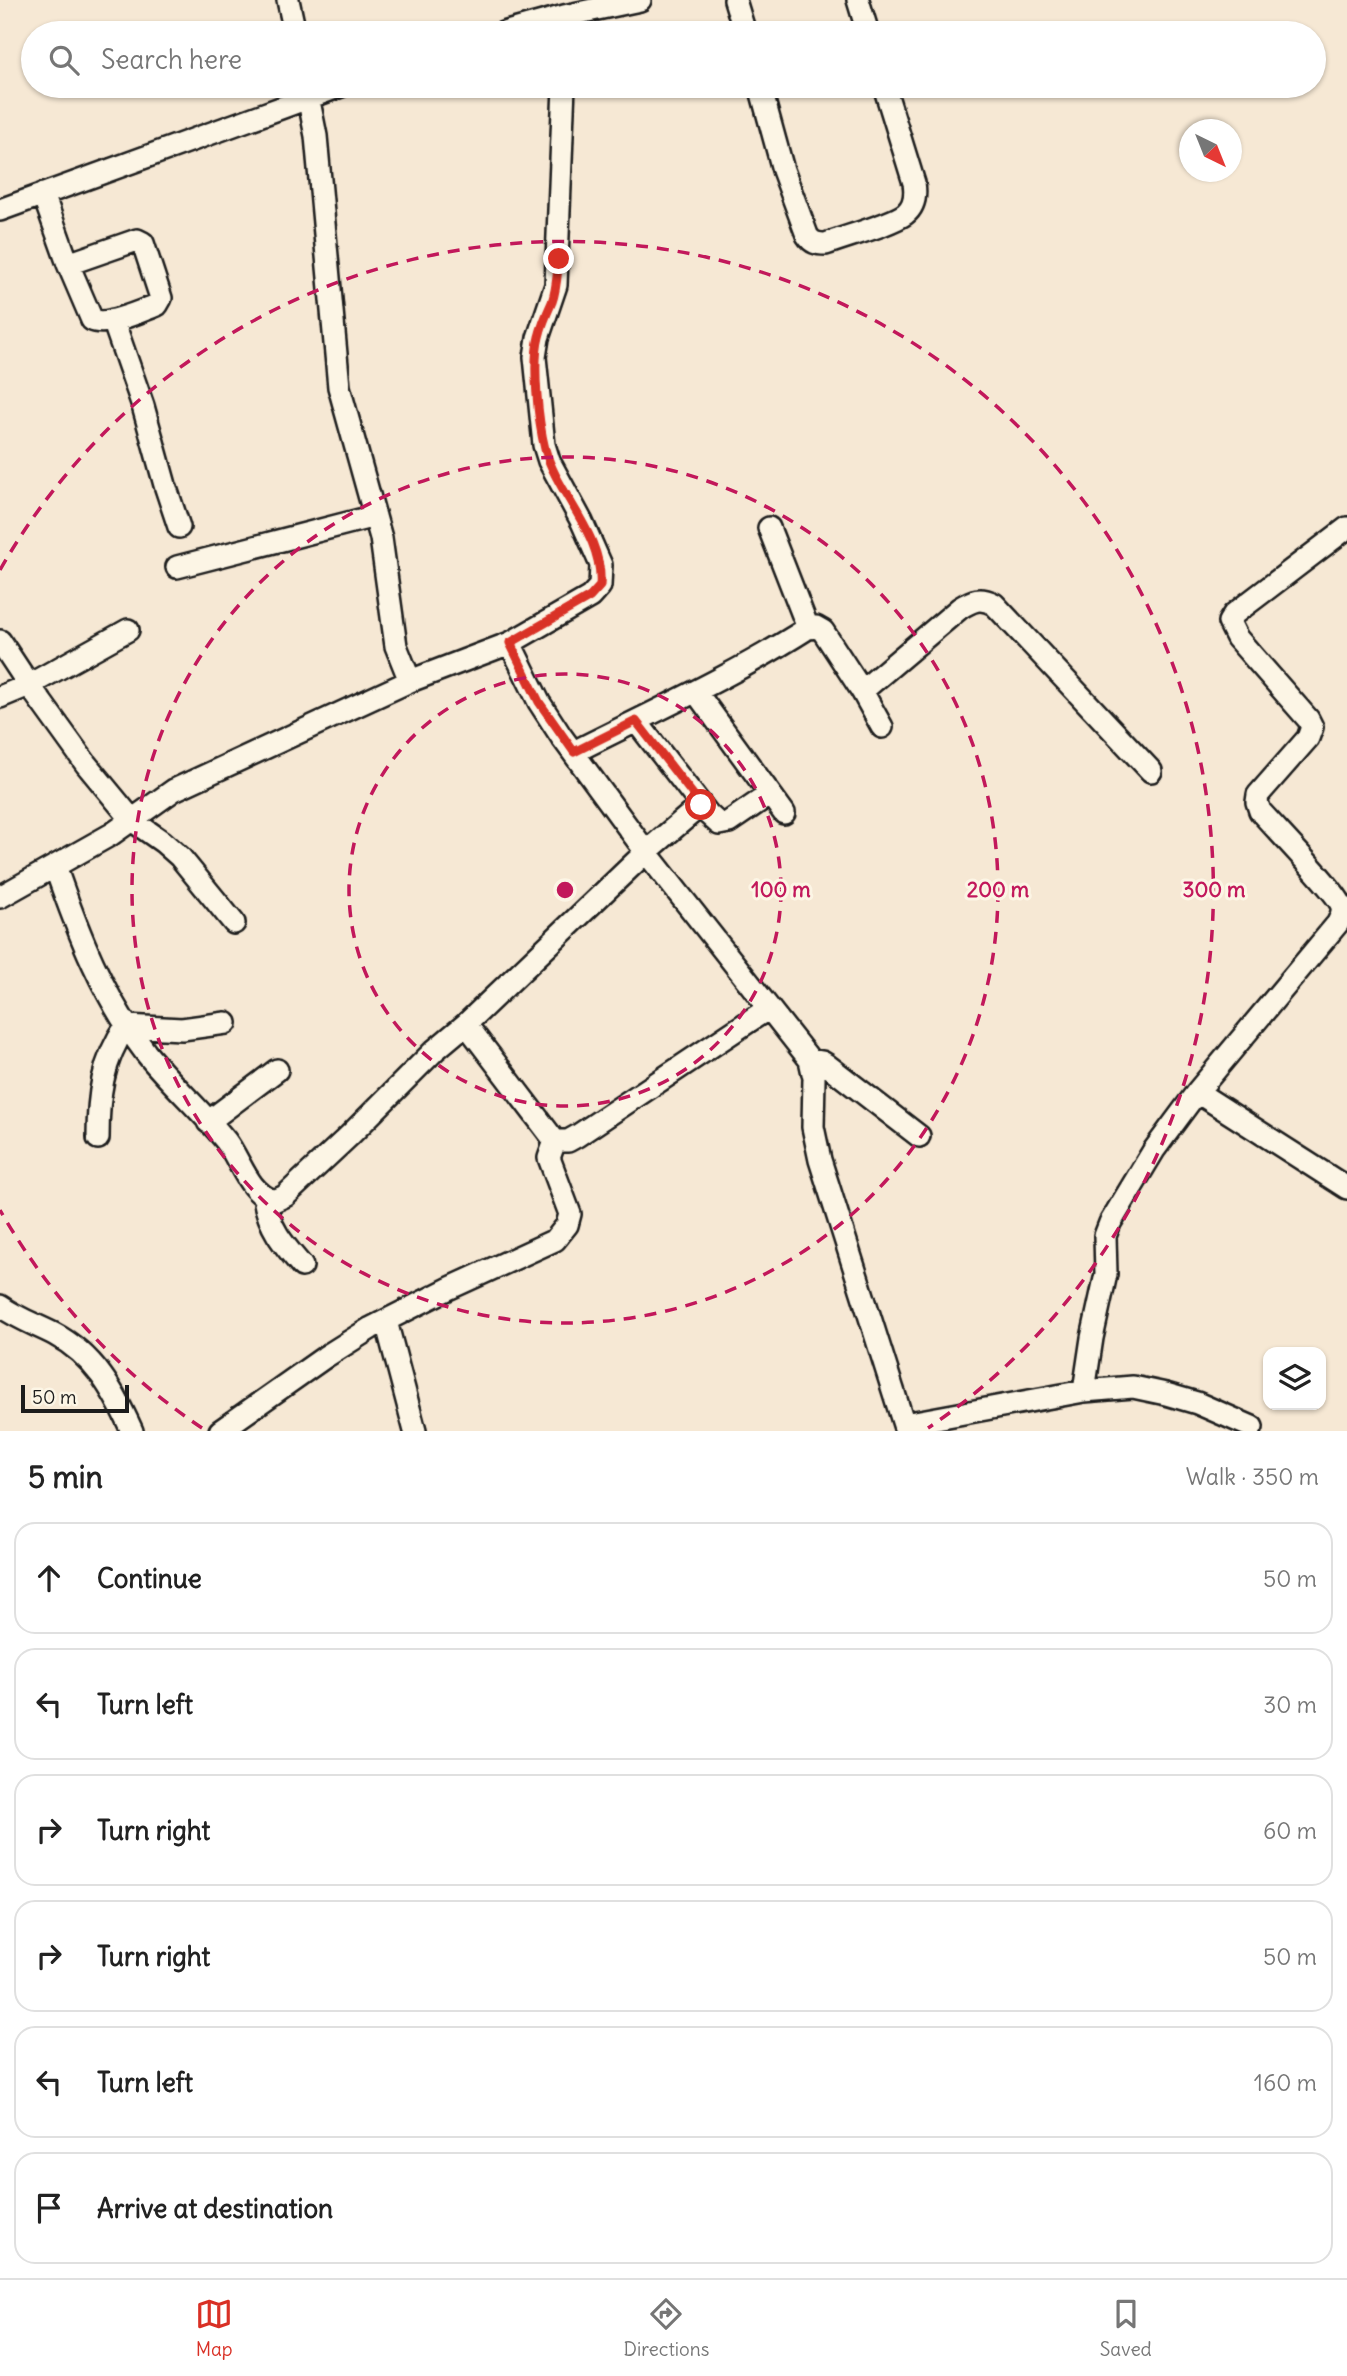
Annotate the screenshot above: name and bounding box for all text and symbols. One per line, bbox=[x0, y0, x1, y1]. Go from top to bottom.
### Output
search box bbox=[21, 21, 1326, 98]
icon: search bbox=[45, 41, 83, 79]
text: Search here bbox=[101, 43, 242, 76]
north arrow bbox=[1179, 119, 1242, 182]
route end bbox=[543, 243, 574, 274]
route start bbox=[685, 789, 716, 820]
text: 100 m bbox=[751, 876, 811, 903]
text: 200 m bbox=[967, 876, 1030, 903]
text: 300 m bbox=[1183, 876, 1246, 903]
centre of rings bbox=[553, 878, 577, 902]
map controls bbox=[1263, 1347, 1326, 1410]
button: layers bbox=[1263, 1347, 1326, 1410]
scale bar bbox=[21, 1382, 130, 1414]
text: 50 m bbox=[32, 1385, 77, 1409]
text: 5 min bbox=[28, 1458, 103, 1496]
text: Walk · 350 m bbox=[1186, 1462, 1319, 1491]
icon: ahead bbox=[30, 1559, 68, 1597]
text: Continue bbox=[97, 1562, 202, 1595]
text: 50 m bbox=[1263, 1564, 1317, 1593]
icon: left bbox=[30, 1685, 68, 1723]
text: Turn left bbox=[97, 1688, 193, 1721]
text: 30 m bbox=[1263, 1690, 1317, 1719]
icon: right bbox=[30, 1811, 68, 1849]
text: Turn right bbox=[97, 1814, 210, 1847]
text: 60 m bbox=[1263, 1816, 1317, 1845]
icon: right bbox=[30, 1937, 68, 1975]
text: Turn right bbox=[97, 1940, 210, 1973]
text: 50 m bbox=[1263, 1942, 1317, 1971]
icon: left bbox=[30, 2063, 68, 2101]
text: Turn left bbox=[97, 2066, 193, 2099]
text: 160 m bbox=[1254, 2068, 1317, 2097]
icon: arrive bbox=[30, 2189, 68, 2227]
text: Arrive at destination bbox=[97, 2192, 333, 2225]
tab: Map bbox=[195, 2295, 233, 2361]
tab: Directions bbox=[624, 2295, 709, 2361]
tab: Saved bbox=[1100, 2295, 1152, 2361]

